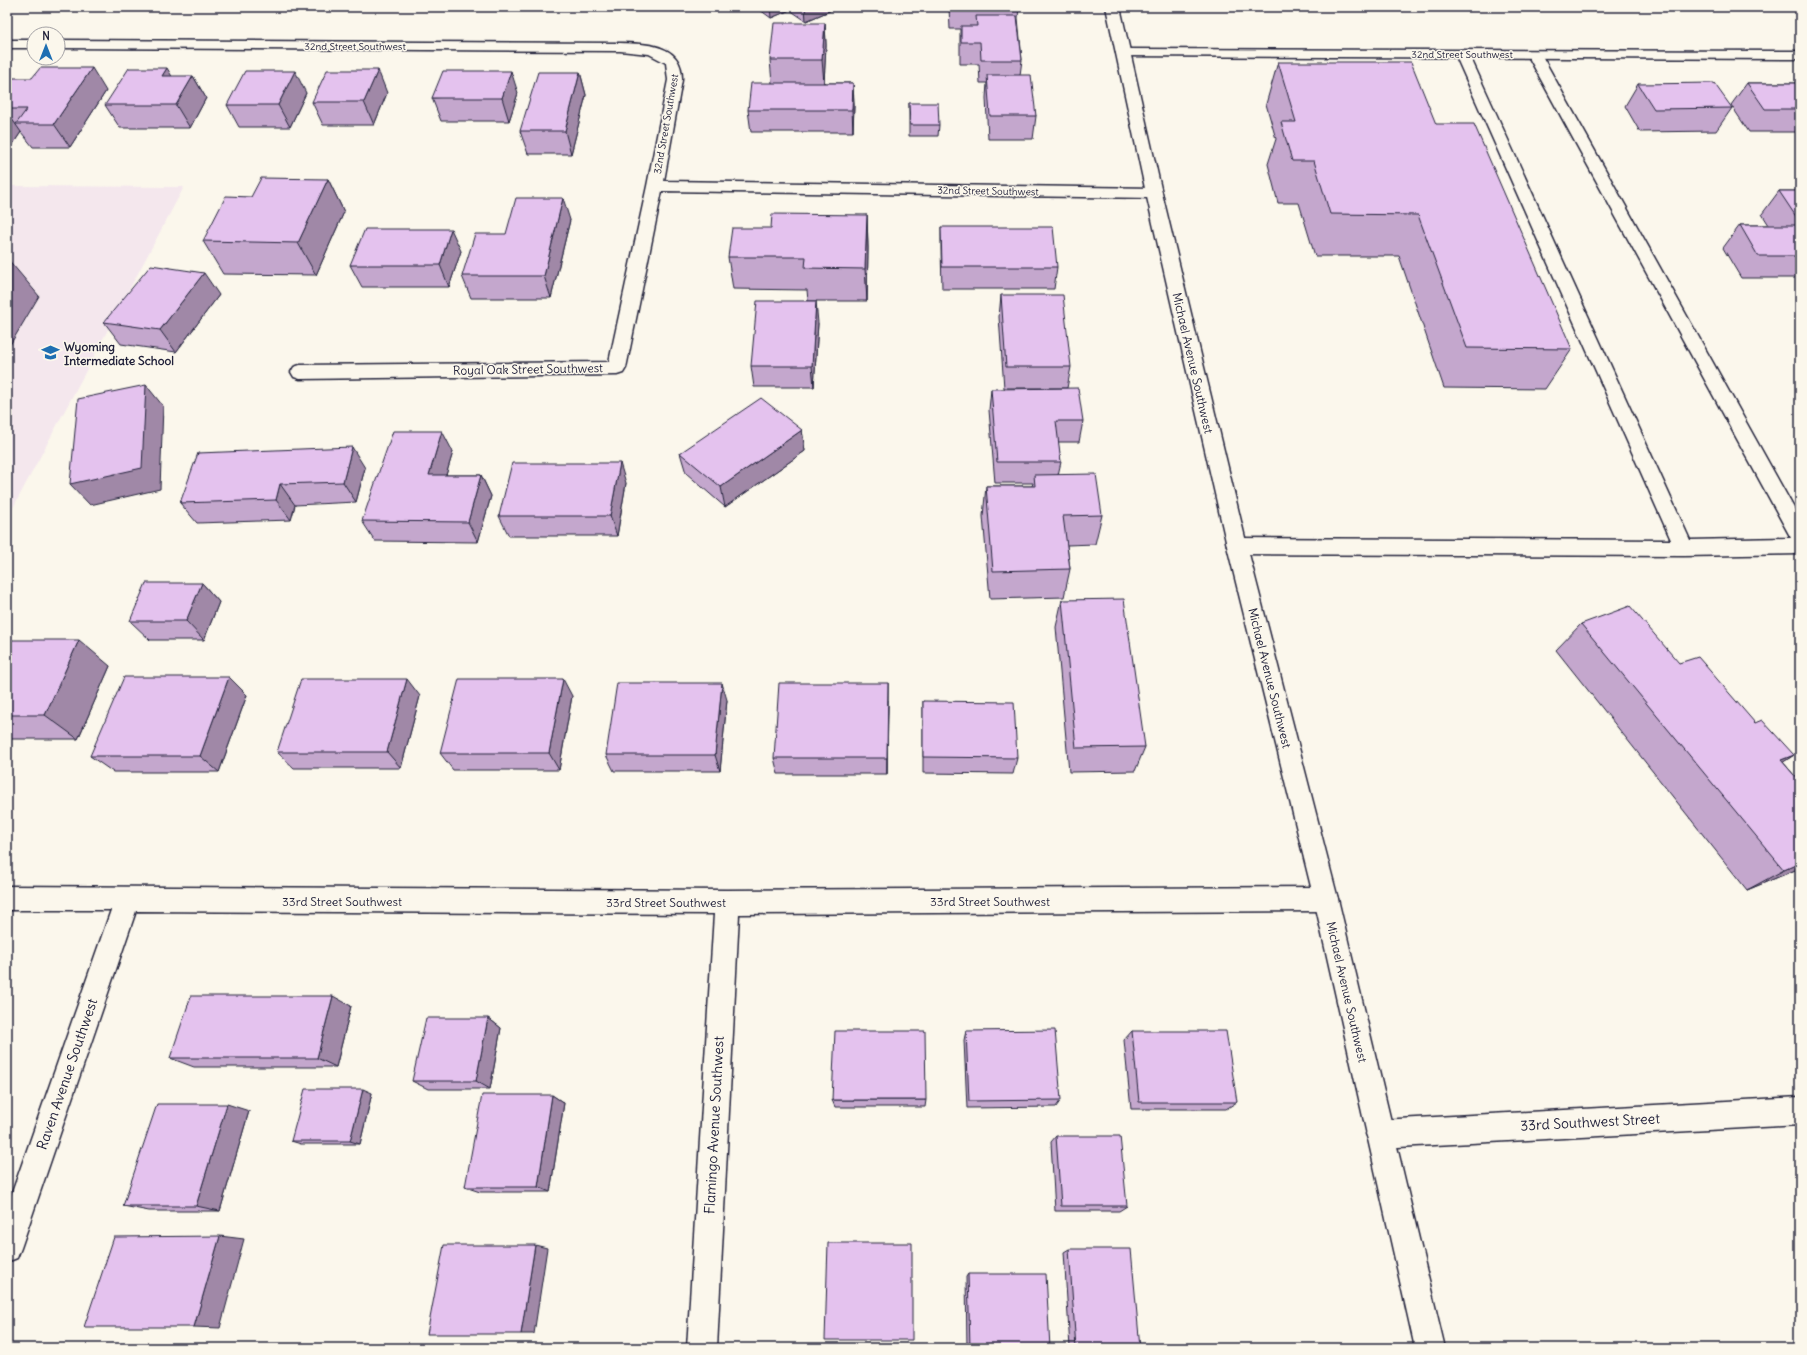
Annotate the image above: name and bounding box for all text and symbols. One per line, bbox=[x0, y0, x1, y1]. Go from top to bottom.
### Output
north arrow bbox=[26, 26, 66, 66]
text: N bbox=[42, 29, 50, 43]
street label: 32nd Street Southwest bbox=[304, 40, 406, 53]
street label: 32nd Street Southwest bbox=[1411, 48, 1513, 61]
street label: 32nd Street Southwest bbox=[651, 72, 681, 175]
street label: 32nd Street Southwest bbox=[937, 184, 1040, 198]
street label: Michael Avenue Southwest bbox=[1169, 291, 1217, 435]
place label: Wyoming Intermediate School bbox=[64, 339, 174, 368]
school or university icon: Wyoming Intermediate School bbox=[41, 343, 61, 363]
street label: Royal Oak Street Southwest bbox=[453, 360, 603, 378]
street label: Michael Avenue Southwest bbox=[1245, 606, 1295, 750]
street label: 33rd Street Southwest bbox=[282, 894, 402, 909]
street label: 33rd Street Southwest bbox=[930, 894, 1050, 909]
street label: 33rd Street Southwest bbox=[606, 895, 726, 910]
street label: Michael Avenue Southwest bbox=[1323, 920, 1371, 1064]
street label: Raven Avenue Southwest bbox=[33, 996, 101, 1152]
street label: Flamingo Avenue Southwest bbox=[700, 1035, 728, 1214]
street label: 33rd Southwest Street bbox=[1520, 1109, 1661, 1135]

